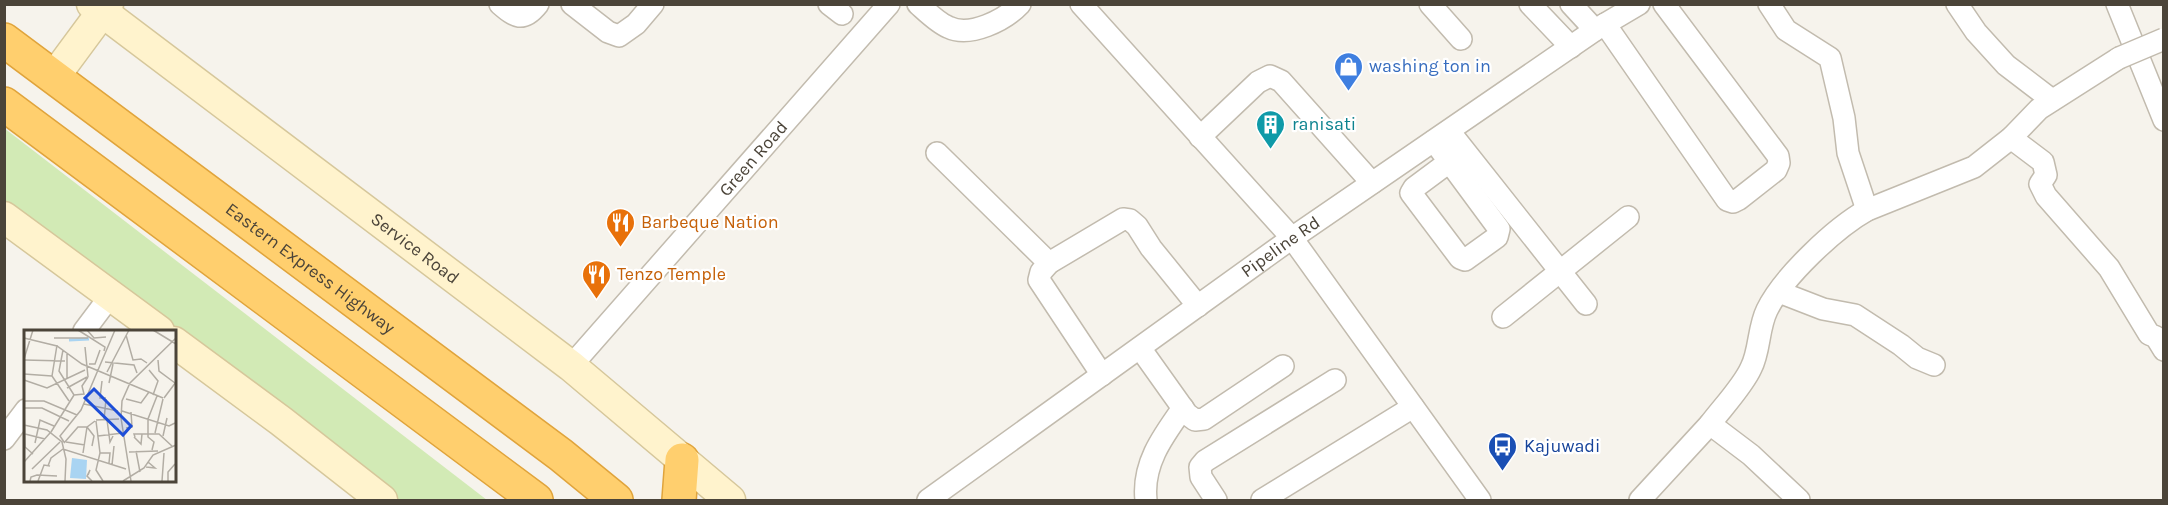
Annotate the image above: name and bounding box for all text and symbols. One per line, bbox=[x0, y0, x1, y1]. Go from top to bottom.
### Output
shop icon: washing ton in bbox=[1332, 50, 1364, 92]
place label: washing ton in bbox=[1369, 55, 1491, 77]
building icon: ranisati bbox=[1255, 108, 1287, 150]
place label: ranisati bbox=[1292, 113, 1356, 135]
street label: Green Road bbox=[714, 116, 792, 201]
street label: Eastern Express Highway bbox=[221, 198, 400, 339]
restaurant icon: Barbeque Nation bbox=[604, 206, 636, 248]
street label: Service Road bbox=[366, 208, 464, 289]
place label: Barbeque Nation bbox=[641, 211, 779, 233]
street label: Pipeline Rd bbox=[1237, 211, 1324, 282]
restaurant icon: Tenzo Temple bbox=[580, 258, 612, 300]
place label: Tenzo Temple bbox=[617, 263, 726, 285]
inset map bbox=[24, 330, 176, 481]
bus stop icon: Kajuwadi bbox=[1487, 430, 1519, 472]
place label: Kajuwadi bbox=[1524, 435, 1600, 457]

